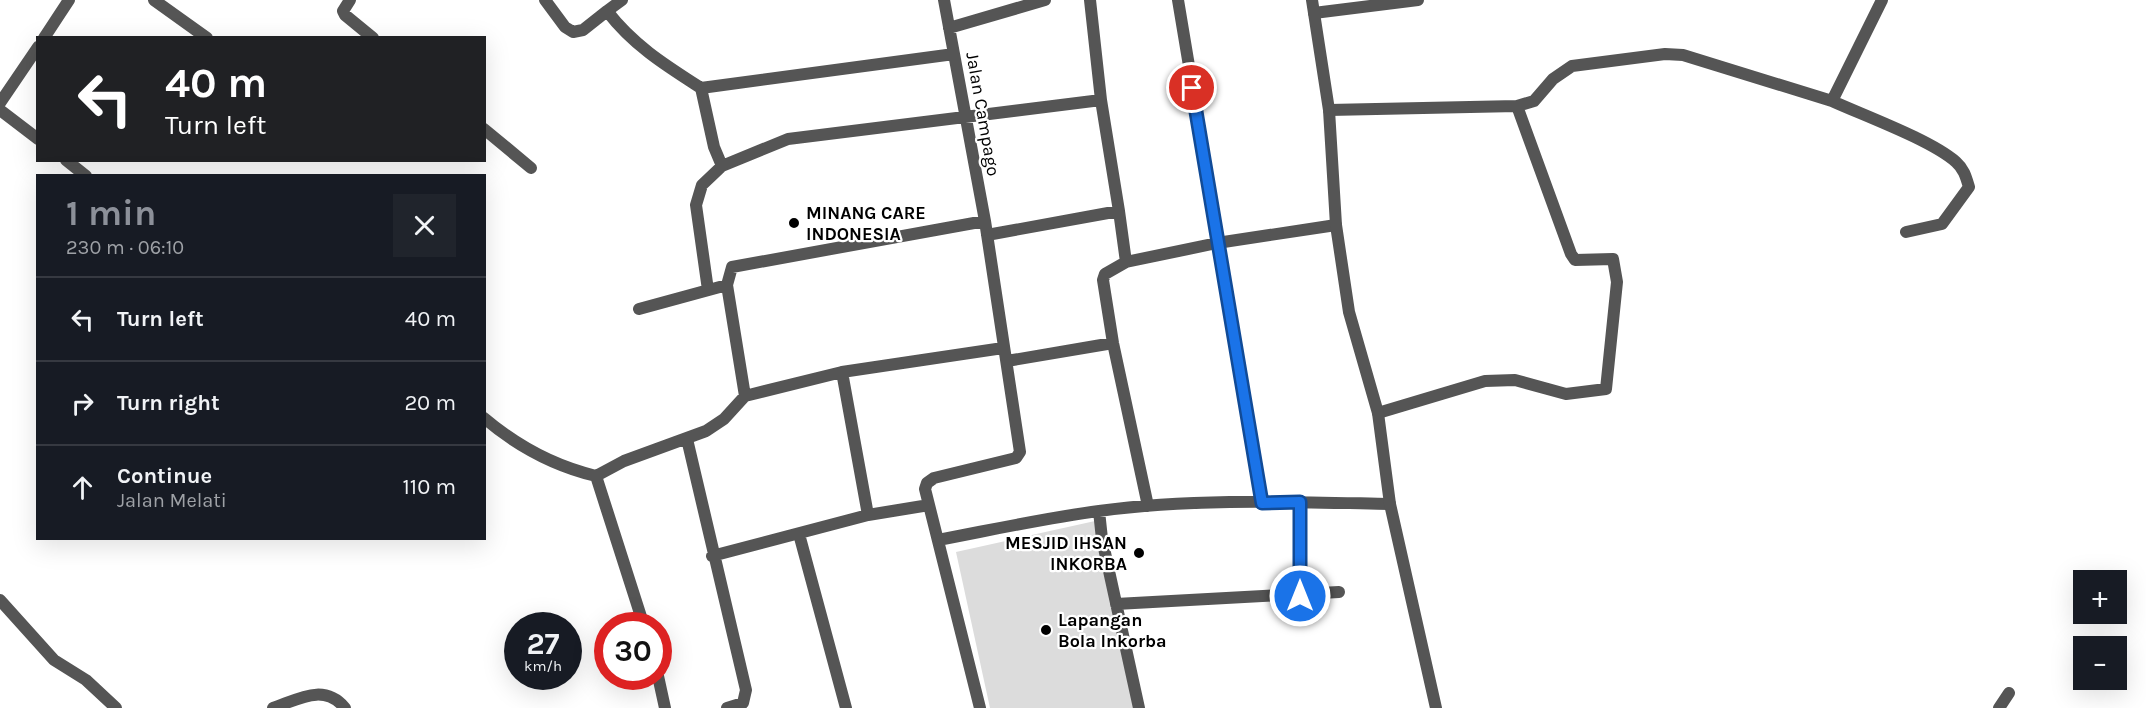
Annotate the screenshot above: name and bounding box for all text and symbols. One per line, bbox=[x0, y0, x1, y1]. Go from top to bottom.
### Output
street label: Jalan Campago bbox=[961, 50, 1005, 178]
text: 40 m bbox=[165, 58, 267, 108]
icon: left bbox=[66, 60, 144, 138]
pin bbox=[1166, 62, 1217, 113]
icon: arrive bbox=[1175, 71, 1208, 104]
text: Turn left bbox=[165, 109, 266, 141]
text: 1 min bbox=[66, 192, 156, 234]
button: close bbox=[393, 194, 456, 257]
place label: MINANG CARE INDONESIA bbox=[806, 202, 926, 245]
marker: MINANG CARE INDONESIA bbox=[787, 216, 801, 230]
text: 230 m · 06:10 bbox=[66, 236, 184, 259]
icon: left bbox=[66, 303, 99, 336]
text: Turn left bbox=[117, 306, 204, 332]
text: 40 m bbox=[405, 306, 456, 332]
icon: right bbox=[66, 387, 99, 420]
text: Turn right bbox=[117, 390, 220, 416]
text: 20 m bbox=[404, 390, 456, 416]
text: Continue bbox=[117, 463, 212, 489]
icon: ahead bbox=[66, 471, 99, 504]
text: 110 m bbox=[403, 474, 456, 500]
text: Jalan Melati bbox=[117, 489, 227, 512]
place label: MESJID IHSAN INKORBA bbox=[1005, 532, 1127, 575]
marker: MESJID IHSAN INKORBA bbox=[1132, 546, 1146, 560]
position arrow bbox=[1268, 564, 1332, 628]
map controls bbox=[2073, 570, 2127, 690]
button: + bbox=[2073, 570, 2127, 624]
place label: Lapangan Bola Inkorba bbox=[1058, 609, 1167, 652]
speed limit sign: 30 bbox=[594, 612, 672, 690]
marker: Lapangan Bola Inkorba bbox=[1039, 623, 1053, 637]
text: 27 bbox=[526, 626, 560, 662]
button: − bbox=[2073, 636, 2127, 690]
text: km/h bbox=[524, 657, 562, 675]

